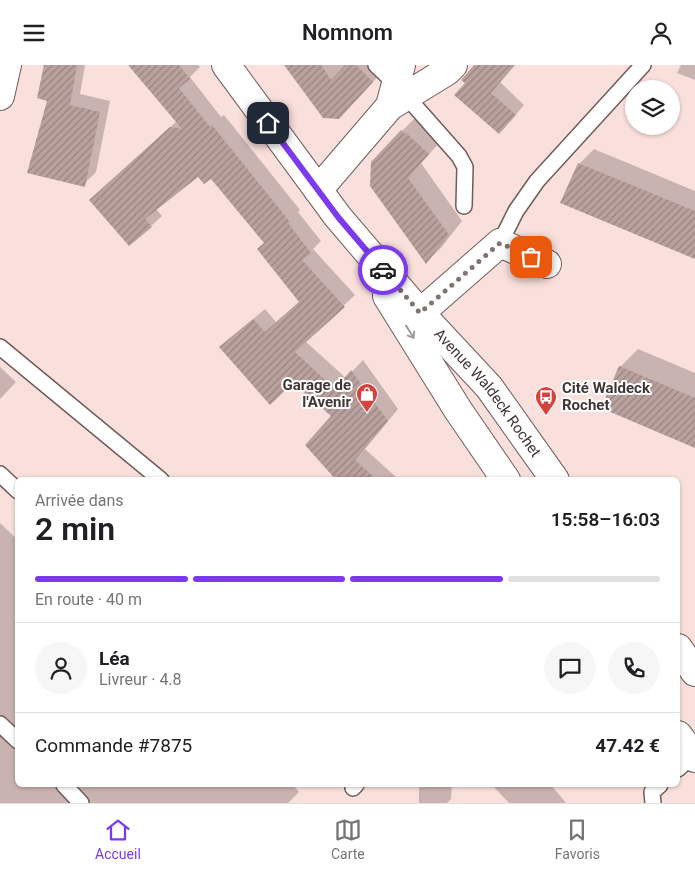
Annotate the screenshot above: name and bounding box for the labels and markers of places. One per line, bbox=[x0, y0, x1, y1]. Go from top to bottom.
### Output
pin bbox=[247, 102, 289, 144]
pin bbox=[510, 236, 552, 278]
place label: Garage de l'Avenir bbox=[283, 376, 351, 411]
place label: Cité Waldeck Rochet bbox=[562, 379, 651, 414]
shop icon: Garage de l'Avenir bbox=[355, 382, 379, 413]
bus stop icon: Cité Waldeck Rochet bbox=[534, 385, 558, 416]

